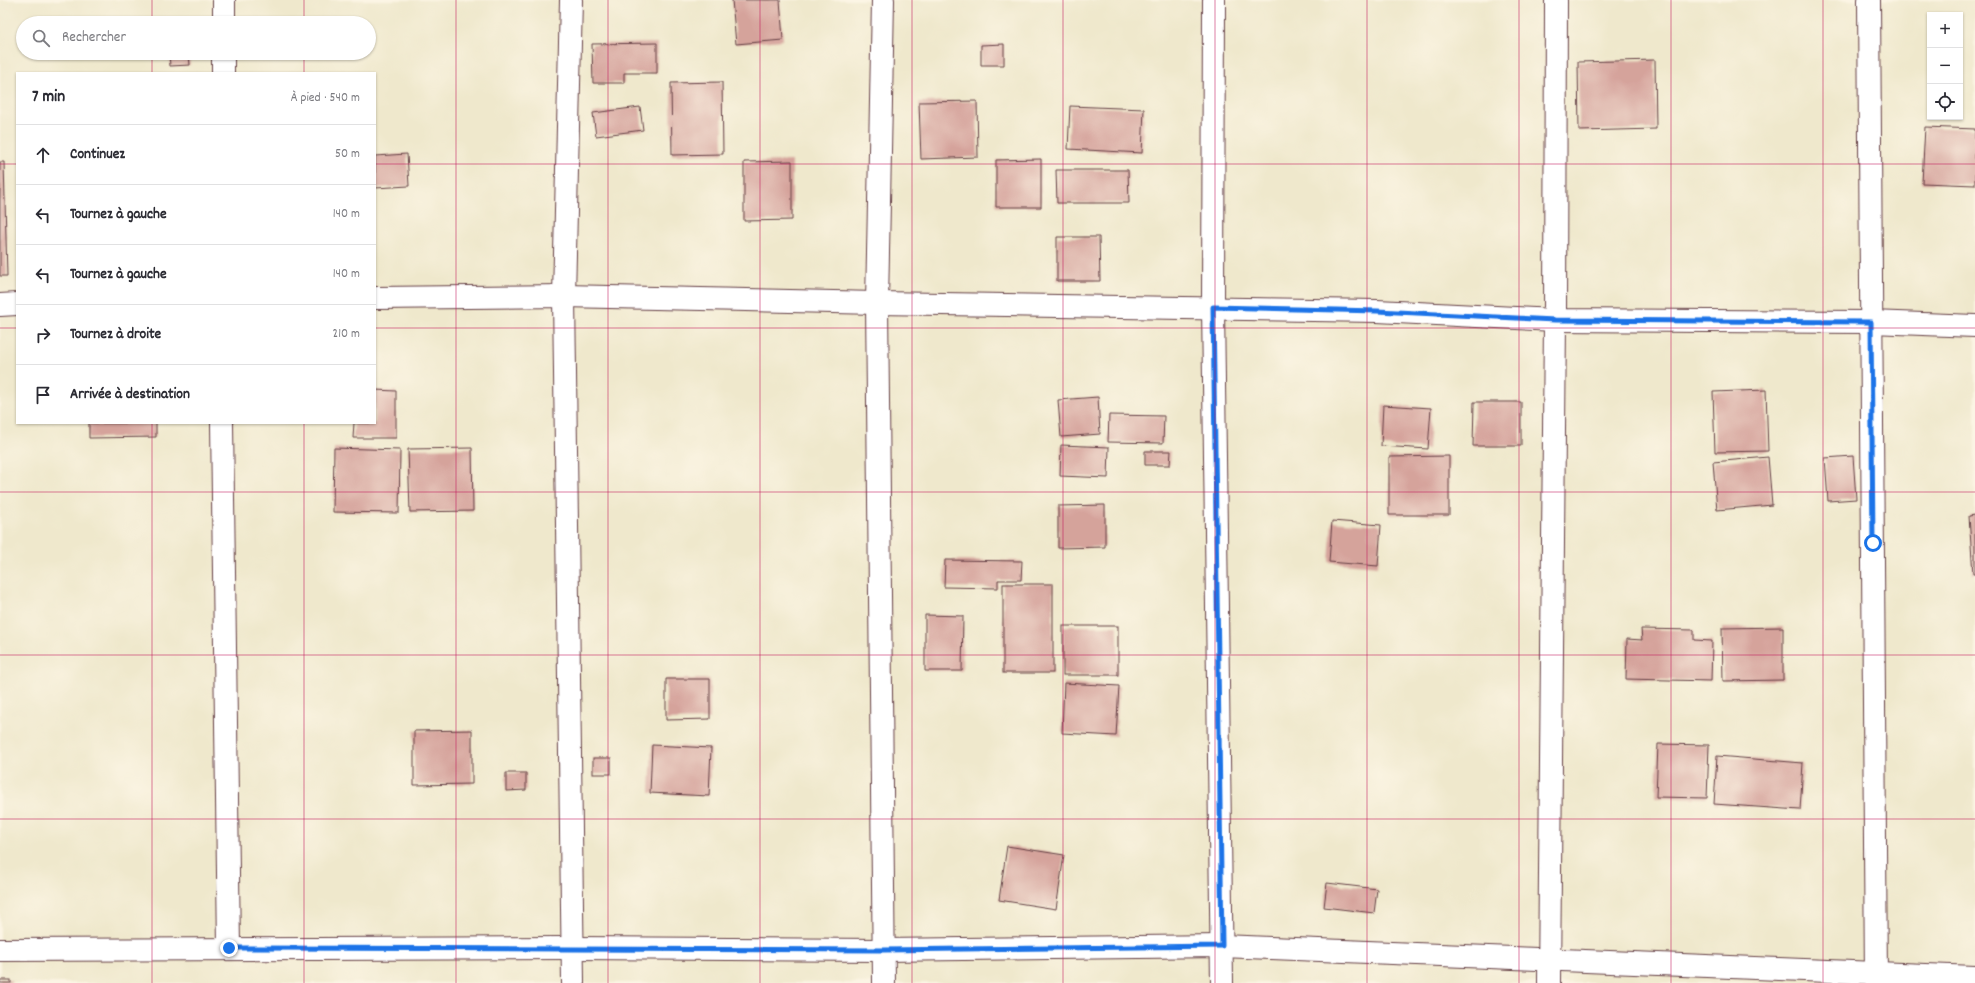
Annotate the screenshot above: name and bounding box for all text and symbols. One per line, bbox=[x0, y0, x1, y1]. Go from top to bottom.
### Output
map controls bbox=[1927, 12, 1963, 120]
button: + bbox=[1927, 12, 1963, 48]
search box bbox=[16, 16, 376, 60]
icon: search bbox=[30, 27, 52, 49]
text: Rechercher bbox=[62, 27, 126, 49]
button: − bbox=[1927, 48, 1963, 84]
button: locate bbox=[1927, 84, 1963, 120]
text: 7 min bbox=[32, 86, 65, 110]
text: À pied · 540 m bbox=[291, 89, 360, 108]
icon: ahead bbox=[32, 144, 54, 166]
text: Continuez bbox=[70, 144, 125, 166]
text: 50 m bbox=[335, 145, 360, 164]
icon: left bbox=[32, 204, 54, 226]
text: Tournez à gauche bbox=[70, 204, 167, 226]
text: 140 m bbox=[333, 205, 360, 224]
icon: left bbox=[32, 264, 54, 286]
text: Tournez à gauche bbox=[70, 264, 167, 286]
text: 140 m bbox=[333, 265, 360, 284]
icon: right bbox=[32, 324, 54, 346]
text: Tournez à droite bbox=[70, 324, 161, 346]
text: 210 m bbox=[332, 325, 360, 344]
icon: arrive bbox=[32, 384, 54, 406]
text: Arrivée à destination bbox=[70, 384, 190, 406]
route start bbox=[1864, 534, 1882, 552]
route end bbox=[220, 939, 238, 957]

